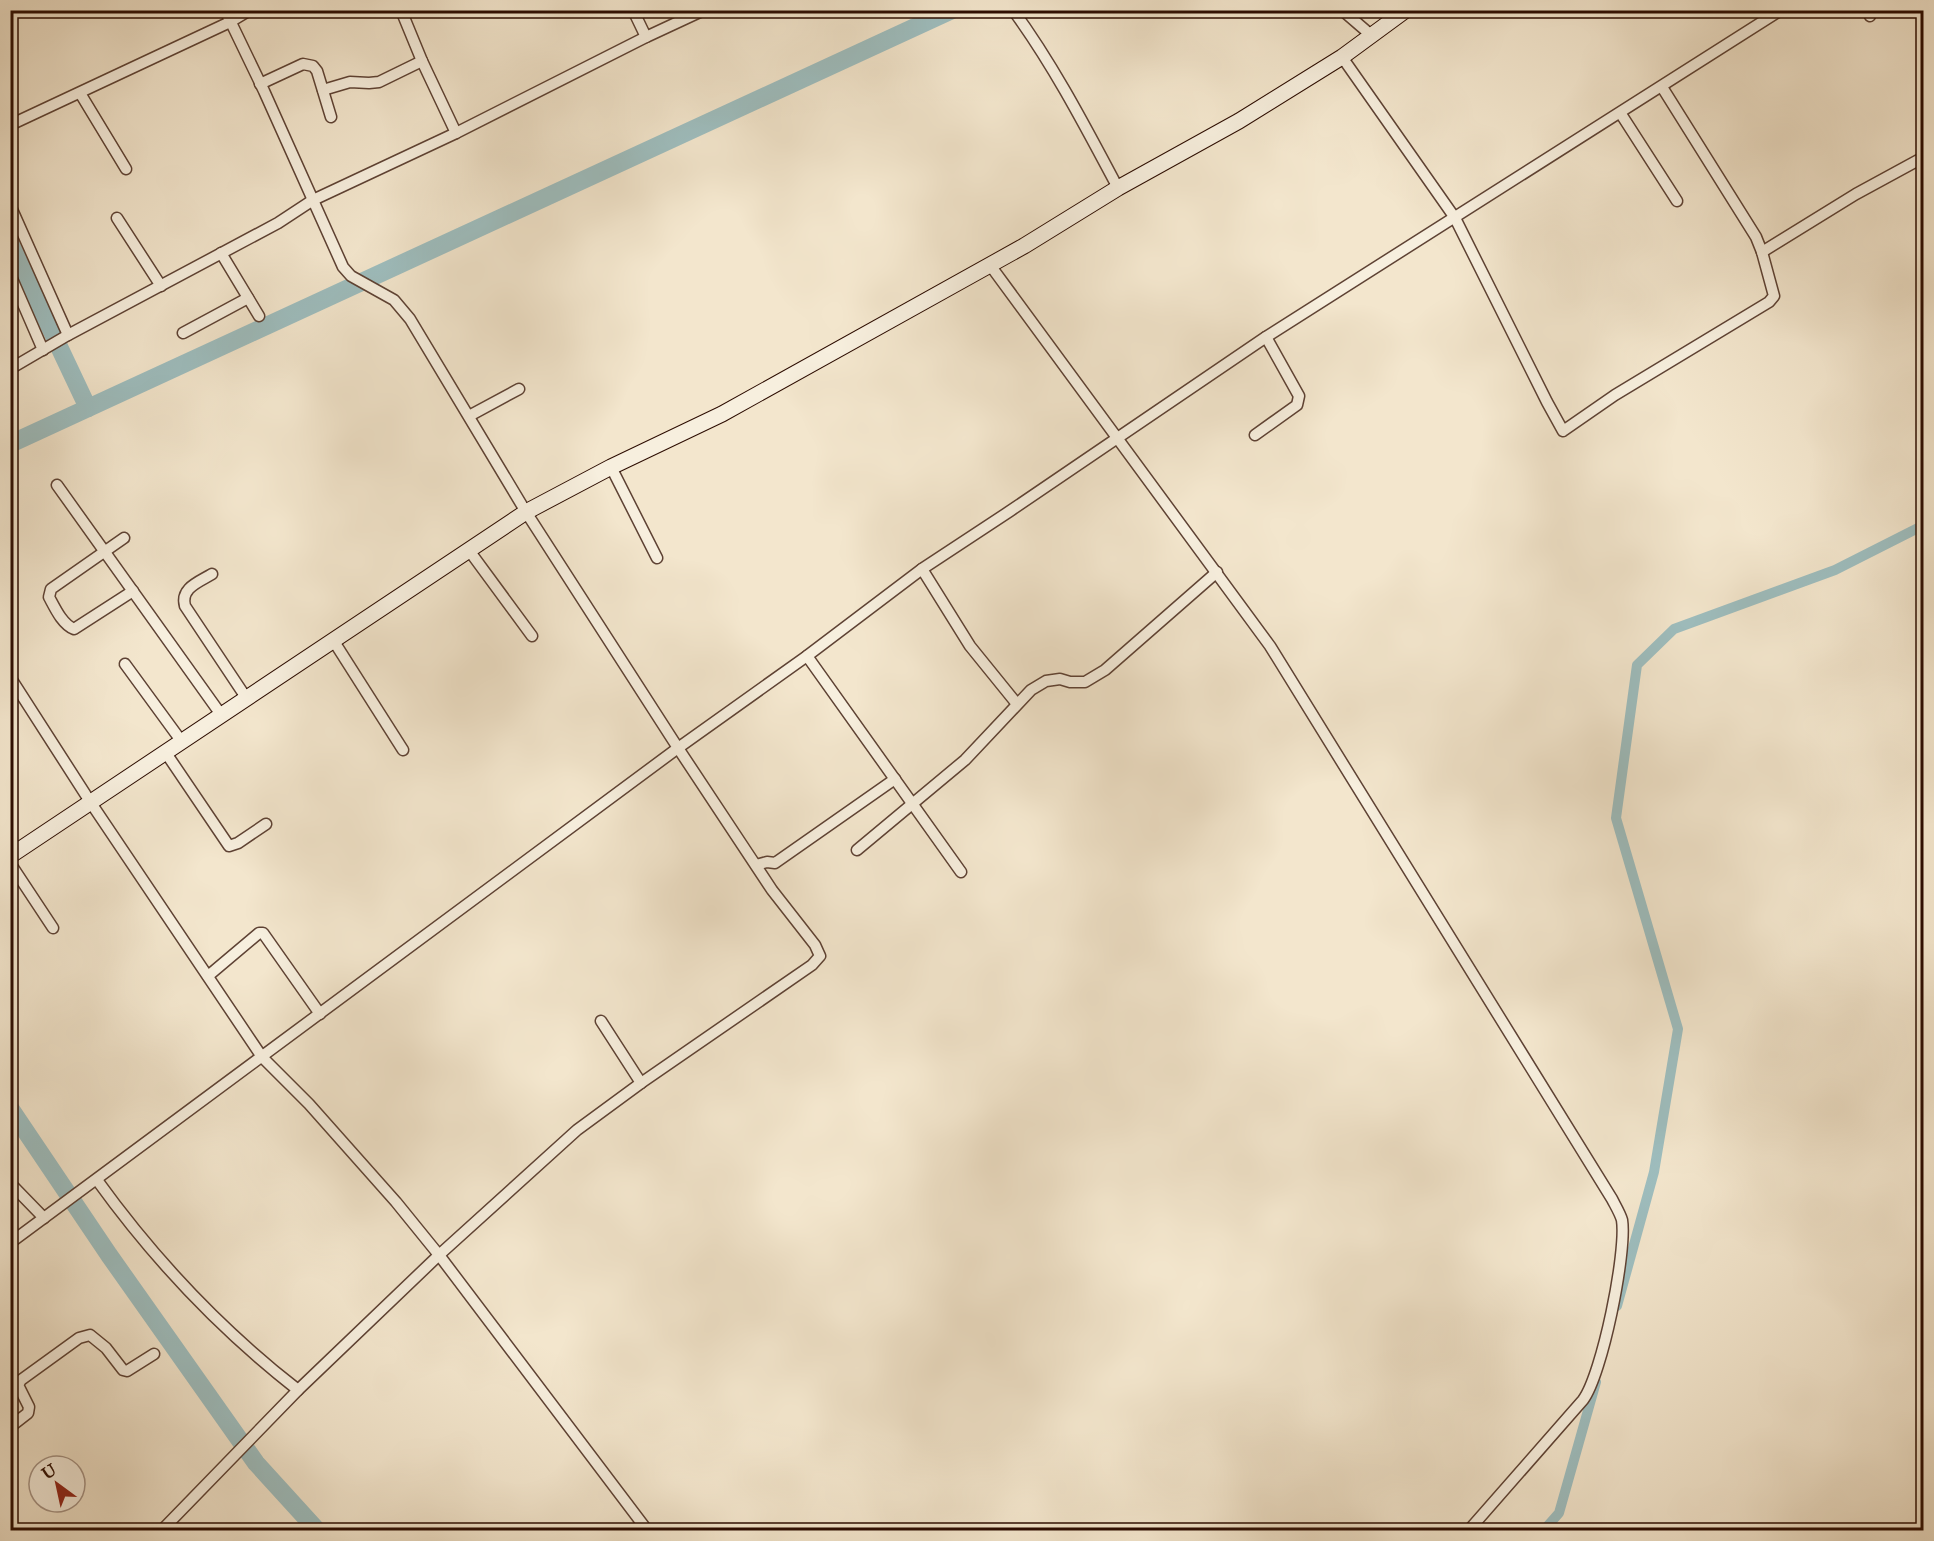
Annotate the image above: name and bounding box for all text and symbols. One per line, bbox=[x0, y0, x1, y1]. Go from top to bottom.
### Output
north arrow bbox=[27, 1454, 87, 1514]
text: U bbox=[38, 1460, 61, 1484]

